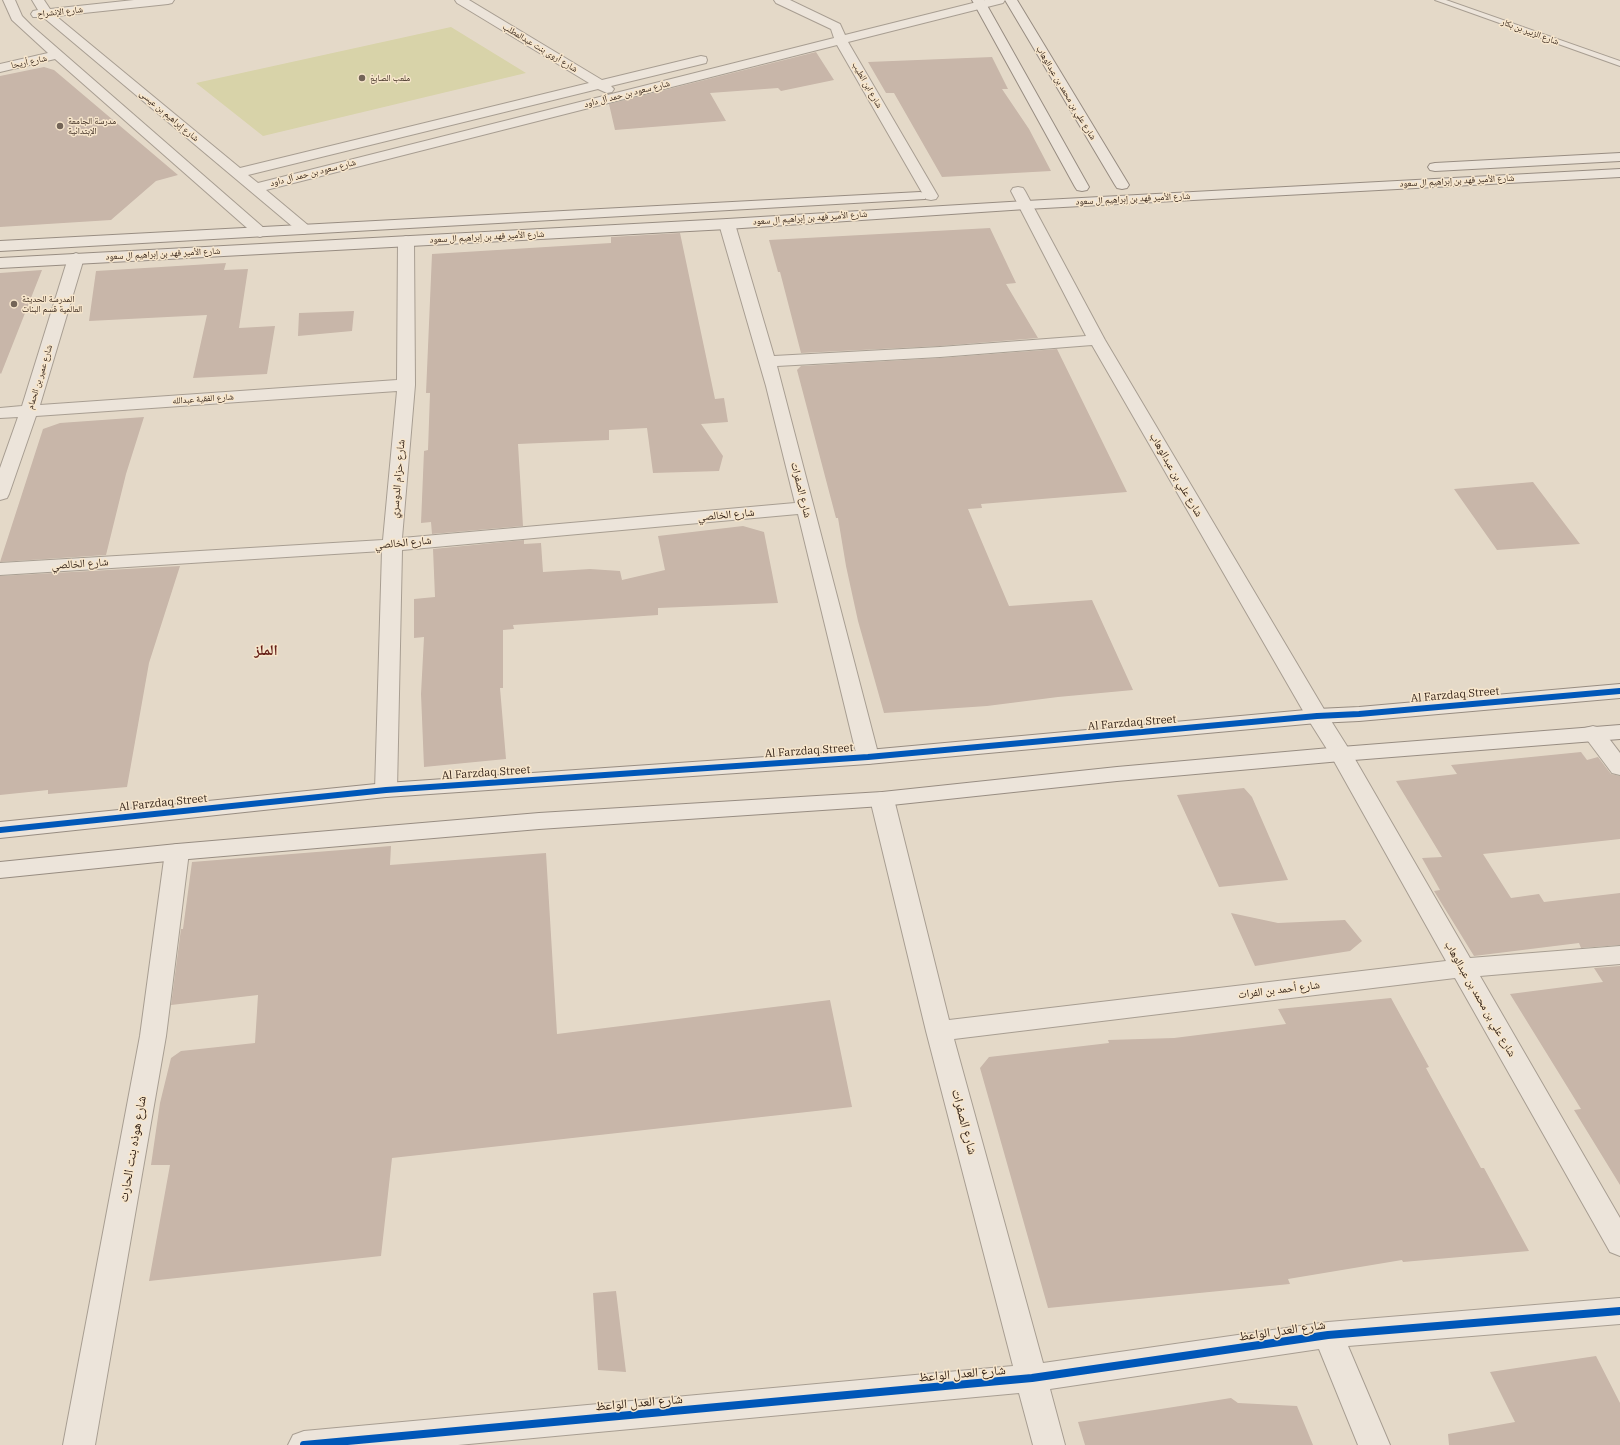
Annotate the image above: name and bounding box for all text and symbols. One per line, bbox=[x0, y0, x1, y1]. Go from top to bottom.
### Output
street label: شارع الإنشراح bbox=[37, 4, 83, 20]
street label: شارع الزبير بن بكار bbox=[1500, 17, 1560, 47]
street label: شارع أروى بنت عبدالمطلب bbox=[501, 21, 579, 75]
street label: شارع علي بن محمد بن عبدالوهاب bbox=[1034, 44, 1098, 142]
street label: شارع أريحا bbox=[10, 53, 48, 71]
street label: شارع ابن الطيب bbox=[849, 60, 885, 110]
marker: ملعب الصايغ bbox=[357, 73, 367, 83]
place label: ملعب الصايغ bbox=[370, 73, 410, 83]
street label: شارع سعود بن حمد آل داود bbox=[583, 78, 671, 110]
street label: شارع إبراهيم بن عيسى bbox=[137, 88, 201, 144]
place label: مدرسة الجامعة الإبتدائية bbox=[68, 116, 116, 137]
marker: مدرسة الجامعة الإبتدائية bbox=[55, 121, 65, 131]
street label: شارع سعود بن حمد آل داود bbox=[269, 157, 357, 189]
street label: شارع الأمير فهد بن إبراهيم ال سعود bbox=[1399, 173, 1515, 189]
street label: شارع الأمير فهد بن إبراهيم ال سعود bbox=[1075, 191, 1191, 207]
street label: شارع الأمير فهد بن إبراهيم ال سعود bbox=[752, 209, 868, 227]
street label: شارع الأمير فهد بن إبراهيم ال سعود bbox=[429, 229, 545, 245]
street label: شارع الأمير فهد بن إبراهيم ال سعود bbox=[105, 246, 221, 262]
place label: المدرسة الحديثة العالمية قسم البنات bbox=[22, 294, 82, 315]
marker: المدرسة الحديثة العالمية قسم البنات bbox=[9, 299, 19, 309]
street label: شارع عمير بن الحمام bbox=[25, 344, 55, 410]
street label: شارع الفقية عبدالله bbox=[172, 391, 234, 407]
street label: شارع علي بن عبدالوهاب bbox=[1147, 431, 1205, 519]
street label: شارع حزام الدوسري bbox=[388, 439, 408, 519]
street label: شارع الصفرات bbox=[788, 461, 814, 519]
street label: شارع الخالصي bbox=[697, 506, 755, 524]
street label: شارع الخالصي bbox=[374, 534, 432, 552]
street label: شارع الخالصي bbox=[51, 555, 109, 573]
district label: الملز bbox=[254, 642, 278, 660]
street label: Al Farzdaq Street bbox=[1410, 685, 1500, 705]
street label: Al Farzdaq Street bbox=[1087, 713, 1177, 733]
street label: Al Farzdaq Street bbox=[764, 741, 854, 761]
street label: Al Farzdaq Street bbox=[441, 763, 531, 783]
street label: Al Farzdaq Street bbox=[118, 792, 208, 814]
street label: شارع علي بن محمد بن عبدالوهاب bbox=[1441, 939, 1519, 1059]
street label: شارع أحمد بن الفرات bbox=[1237, 978, 1321, 1002]
street label: شارع الصفرات bbox=[948, 1088, 980, 1156]
street label: شارع هوذه بنت الحارث bbox=[116, 1094, 150, 1204]
street label: شارع العدل الواعظ bbox=[1238, 1317, 1326, 1345]
street label: شارع العدل الواعظ bbox=[918, 1362, 1006, 1386]
street label: شارع العدل الواعظ bbox=[595, 1391, 683, 1415]

